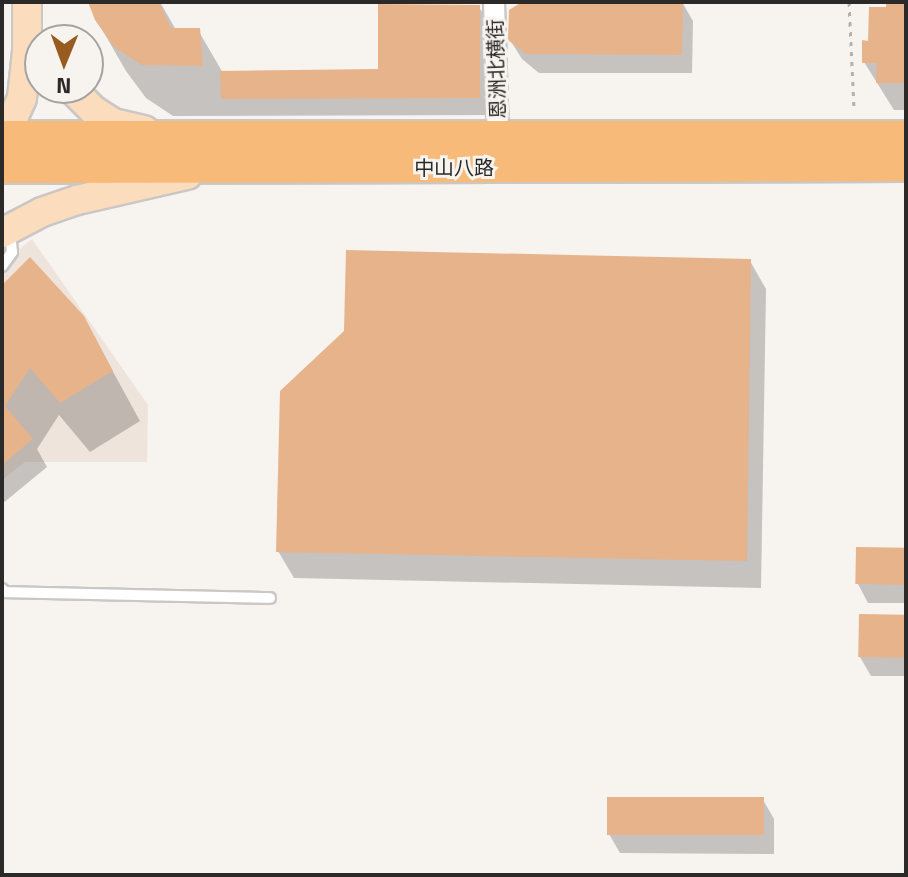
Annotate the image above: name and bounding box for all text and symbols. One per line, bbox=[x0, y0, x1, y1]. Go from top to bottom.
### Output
street label: 恩洲北横街 bbox=[482, 19, 510, 119]
north arrow bbox=[24, 24, 104, 104]
text: N bbox=[56, 69, 72, 103]
street label: 中山八路 bbox=[414, 155, 494, 179]

